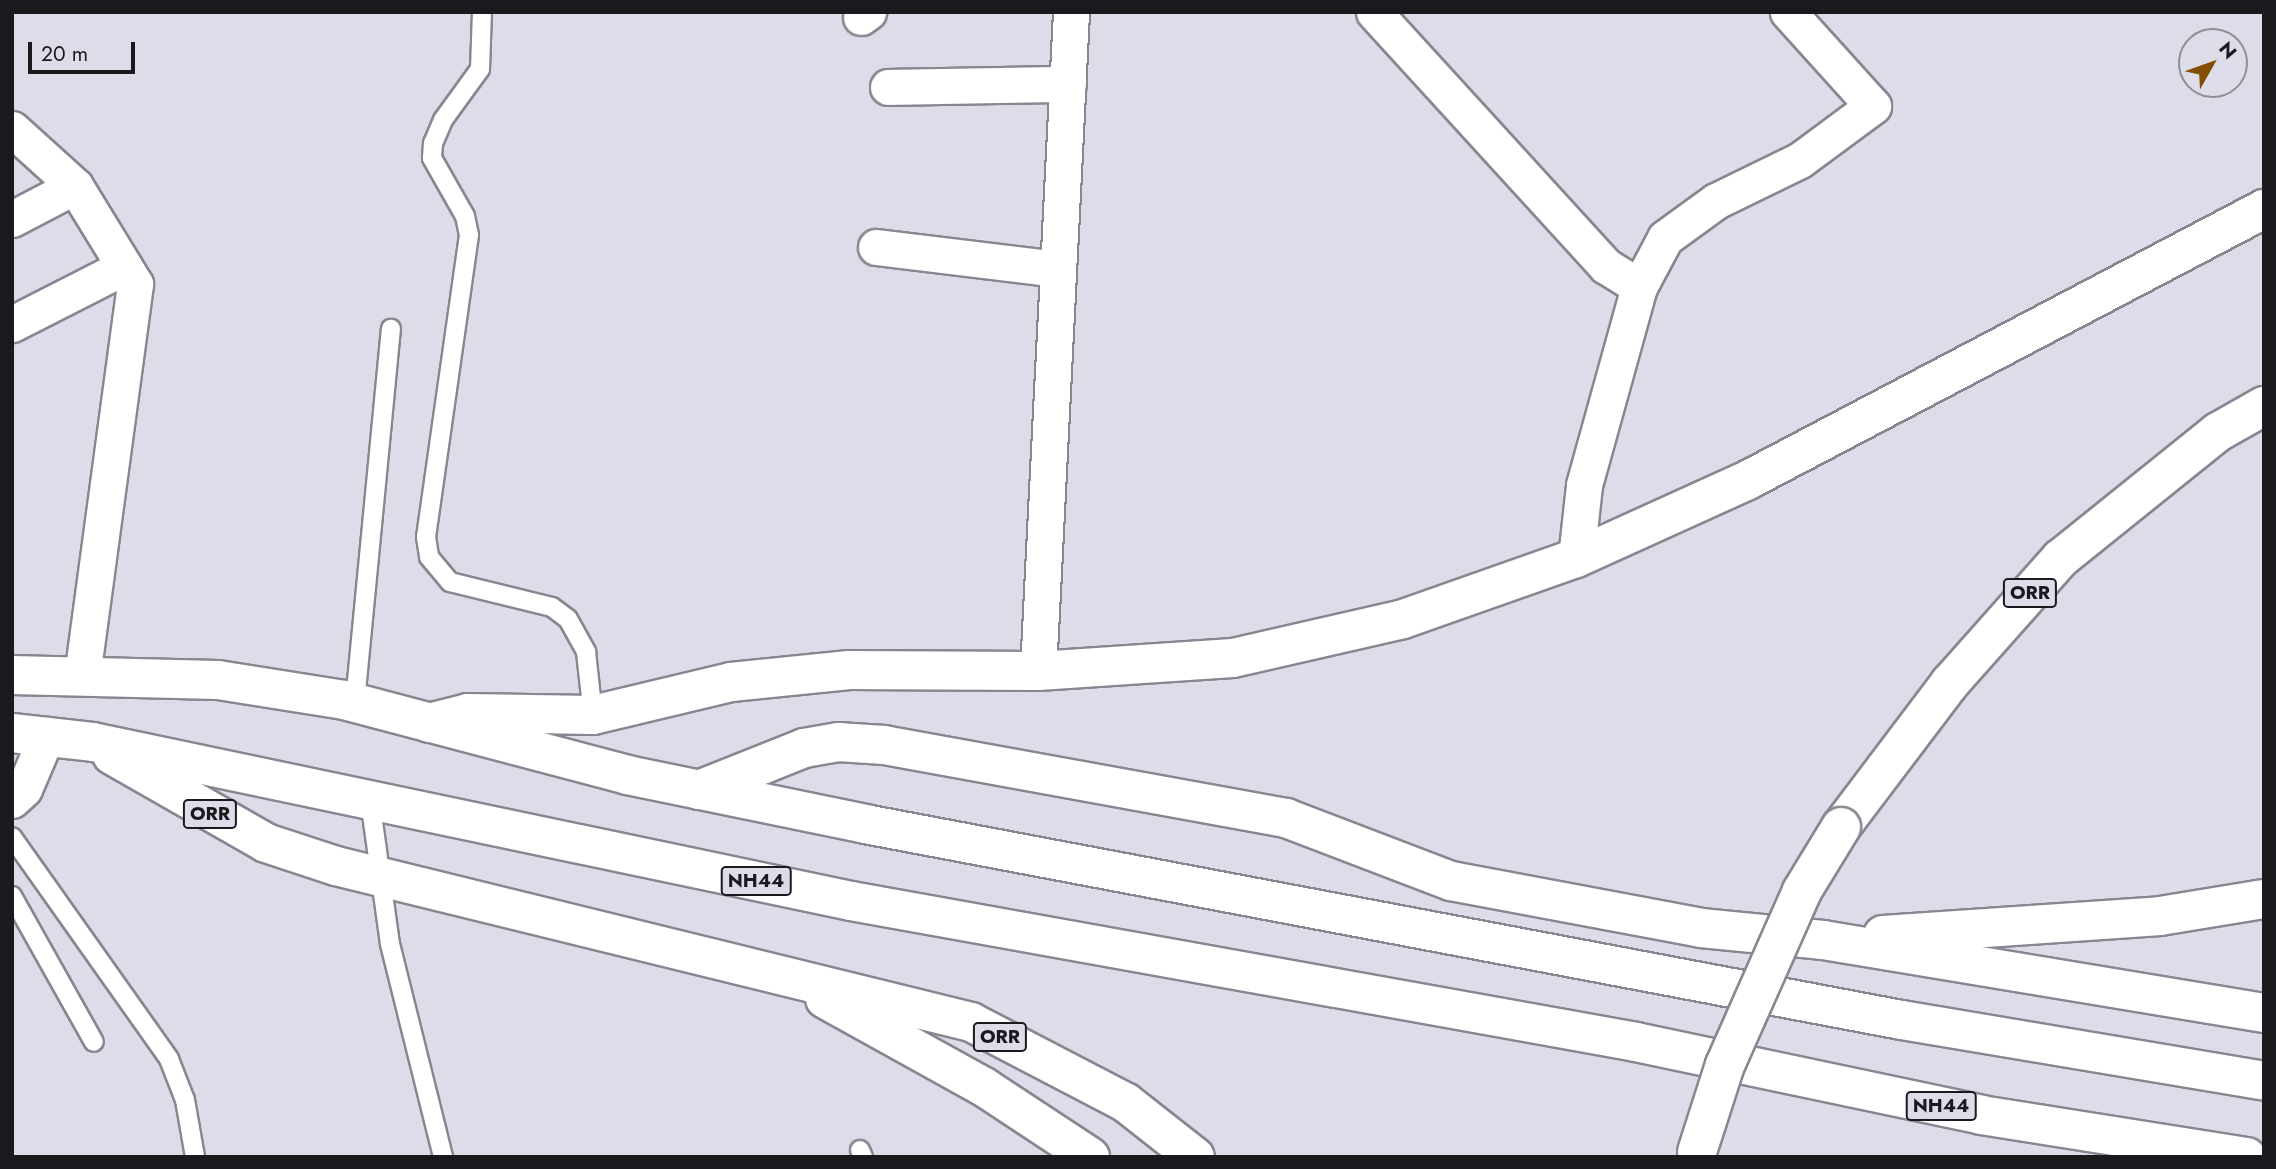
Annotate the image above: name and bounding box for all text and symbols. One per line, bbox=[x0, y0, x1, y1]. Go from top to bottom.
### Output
scale bar bbox=[32, 28, 138, 72]
north arrow bbox=[2178, 28, 2248, 98]
text: N bbox=[2213, 36, 2243, 65]
text: 20 m bbox=[41, 39, 88, 69]
road number: ORR bbox=[2002, 578, 2058, 608]
road number: ORR bbox=[182, 799, 238, 830]
road number: NH44 bbox=[719, 866, 793, 897]
road number: ORR bbox=[972, 1021, 1028, 1052]
road number: NH44 bbox=[1904, 1090, 1978, 1122]

